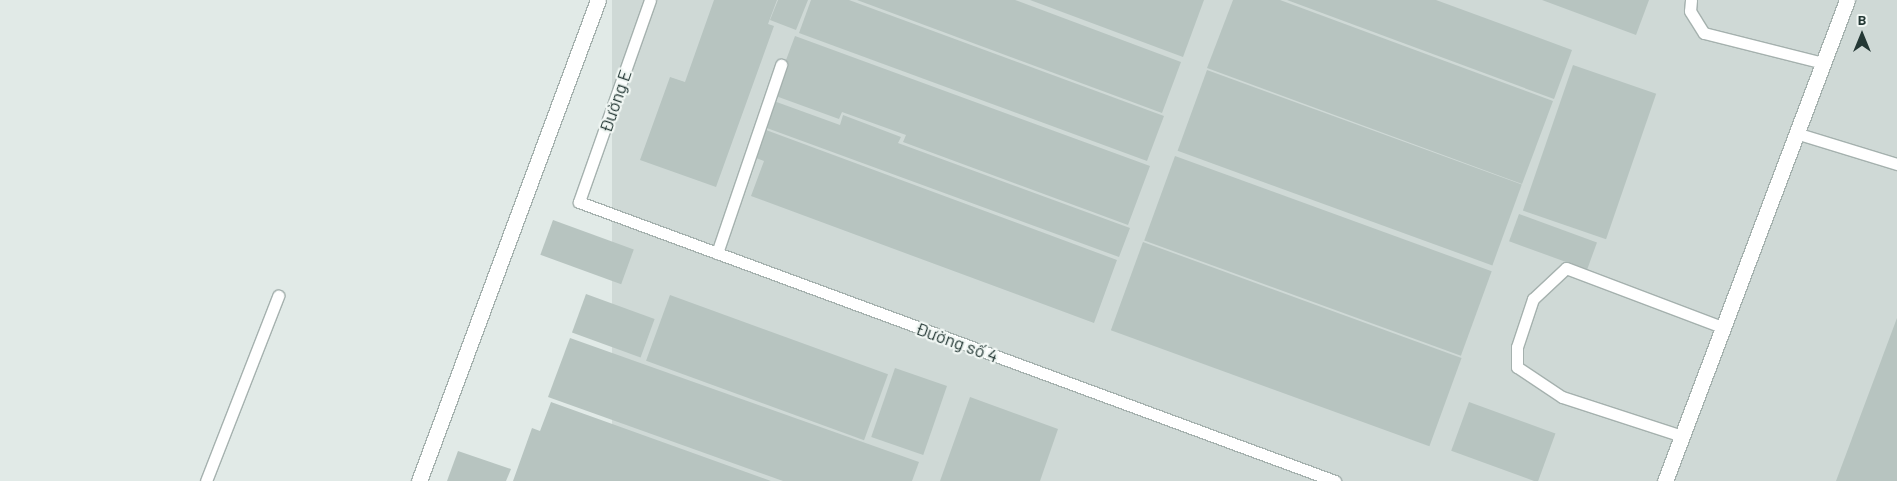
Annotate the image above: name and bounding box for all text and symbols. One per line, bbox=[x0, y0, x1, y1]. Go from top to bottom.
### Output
north arrow bbox=[1837, 10, 1887, 60]
text: B bbox=[1858, 11, 1866, 28]
street label: Đường E bbox=[594, 67, 636, 135]
street label: Đường số 4 bbox=[913, 317, 1001, 367]

